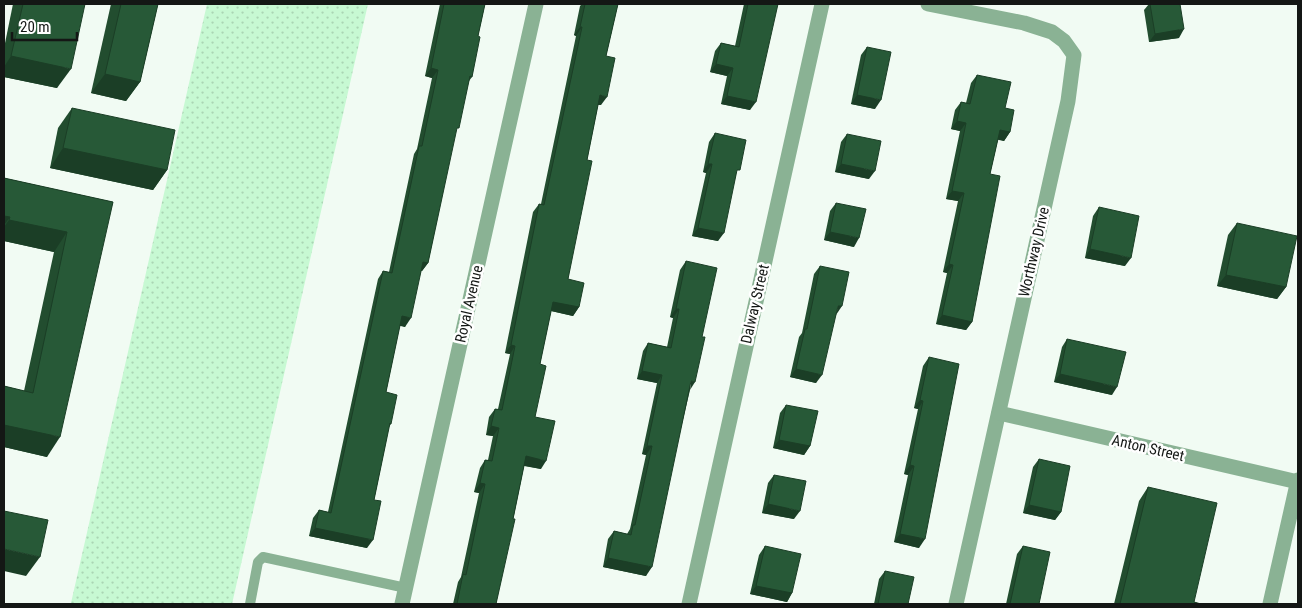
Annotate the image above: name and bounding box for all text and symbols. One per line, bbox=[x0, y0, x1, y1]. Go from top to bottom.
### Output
scale bar bbox=[12, 10, 78, 42]
text: 20 m bbox=[20, 18, 50, 36]
street label: Worthway Drive bbox=[1015, 205, 1053, 299]
street label: Dalway Street bbox=[737, 263, 773, 345]
street label: Royal Avenue bbox=[451, 264, 487, 344]
street label: Anton Street bbox=[1110, 431, 1186, 465]

